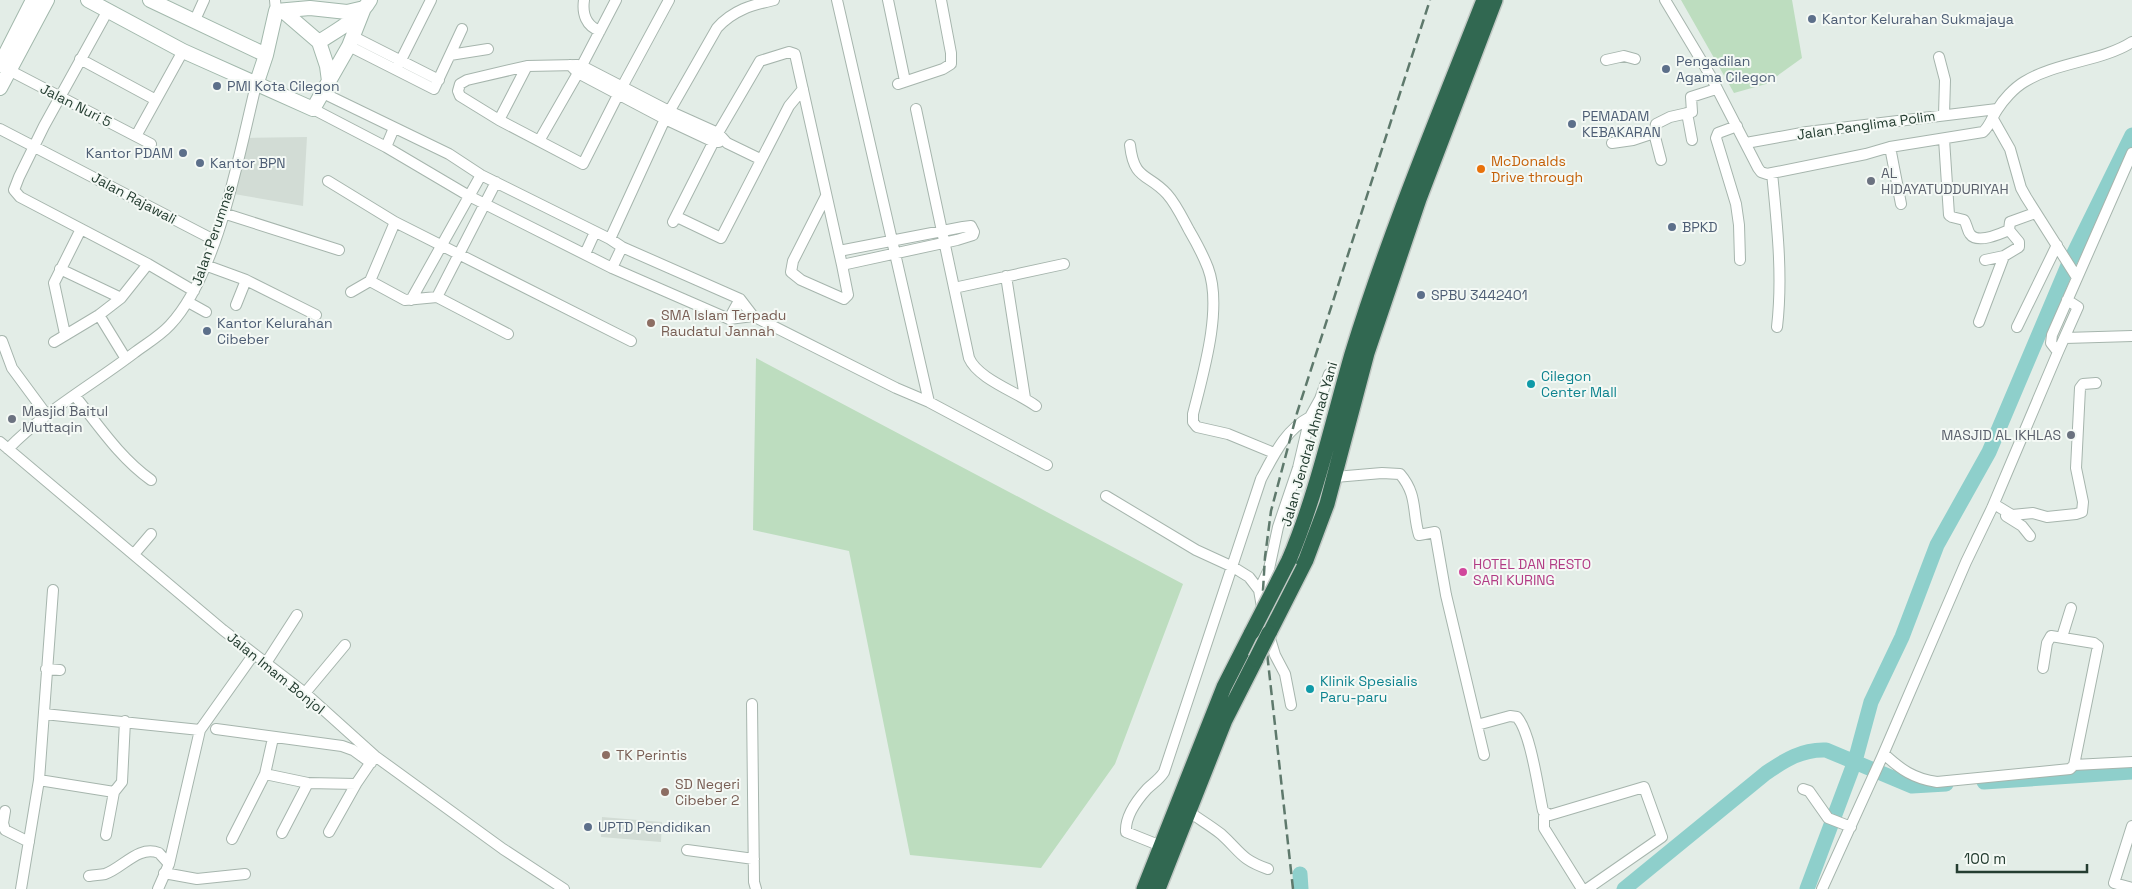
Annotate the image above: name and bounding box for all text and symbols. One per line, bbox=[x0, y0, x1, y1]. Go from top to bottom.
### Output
place label: Kantor Kelurahan Sukmajaya bbox=[1822, 10, 2014, 28]
marker: Kantor Kelurahan Sukmajaya bbox=[1806, 13, 1818, 25]
place label: Pengadilan Agama Cilegon bbox=[1676, 52, 1776, 86]
marker: Pengadilan Agama Cilegon bbox=[1660, 63, 1672, 75]
place label: PMI Kota Cilegon bbox=[227, 77, 340, 95]
street label: Jalan Nuri 5 bbox=[37, 79, 115, 131]
marker: PMI Kota Cilegon bbox=[211, 80, 223, 92]
street label: Jalan Panglima Polim bbox=[1796, 106, 1936, 144]
place label: PEMADAM KEBAKARAN bbox=[1582, 107, 1661, 141]
marker: PEMADAM KEBAKARAN bbox=[1566, 118, 1578, 130]
place label: Kantor PDAM bbox=[86, 144, 173, 162]
marker: Kantor PDAM bbox=[177, 147, 189, 159]
place label: McDonalds Drive through bbox=[1491, 152, 1583, 186]
place label: Kantor BPN bbox=[210, 154, 286, 172]
marker: Kantor BPN bbox=[194, 157, 206, 169]
marker: McDonalds Drive through bbox=[1475, 163, 1487, 175]
place label: AL HIDAYATUDDURIYAH bbox=[1881, 164, 2009, 198]
street label: Jalan Rajawali bbox=[88, 168, 180, 228]
marker: AL HIDAYATUDDURIYAH bbox=[1865, 175, 1877, 187]
street label: Jalan Perumnas bbox=[187, 182, 239, 288]
place label: BPKD bbox=[1682, 218, 1718, 236]
marker: BPKD bbox=[1666, 221, 1678, 233]
place label: SPBU 3442401 bbox=[1431, 286, 1528, 304]
marker: SPBU 3442401 bbox=[1415, 289, 1427, 301]
place label: SMA Islam Terpadu Raudatul Jannah bbox=[661, 306, 786, 340]
place label: Kantor Kelurahan Cibeber bbox=[217, 314, 333, 348]
marker: SMA Islam Terpadu Raudatul Jannah bbox=[645, 317, 657, 329]
marker: Kantor Kelurahan Cibeber bbox=[201, 325, 213, 337]
street label: Jalan Jendral Ahmad Yani bbox=[1277, 360, 1341, 528]
place label: Cilegon Center Mall bbox=[1541, 367, 1617, 401]
marker: Cilegon Center Mall bbox=[1525, 378, 1537, 390]
place label: Masjid Baitul Muttaqin bbox=[22, 402, 108, 436]
marker: Masjid Baitul Muttaqin bbox=[6, 413, 18, 425]
place label: MASJID AL IKHLAS bbox=[1941, 426, 2061, 444]
marker: MASJID AL IKHLAS bbox=[2065, 429, 2077, 441]
place label: HOTEL DAN RESTO SARI KURING bbox=[1473, 555, 1591, 589]
marker: HOTEL DAN RESTO SARI KURING bbox=[1457, 566, 1469, 578]
street label: Jalan Imam Bonjol bbox=[223, 628, 329, 718]
place label: Klinik Spesialis Paru-paru bbox=[1320, 672, 1418, 706]
marker: Klinik Spesialis Paru-paru bbox=[1304, 683, 1316, 695]
place label: TK Perintis bbox=[616, 746, 687, 764]
marker: TK Perintis bbox=[600, 749, 612, 761]
place label: SD Negeri Cibeber 2 bbox=[675, 775, 740, 809]
marker: SD Negeri Cibeber 2 bbox=[659, 786, 671, 798]
place label: UPTD Pendidikan bbox=[598, 818, 711, 836]
marker: UPTD Pendidikan bbox=[582, 821, 594, 833]
scale bar bbox=[1957, 842, 2087, 874]
text: 100 m bbox=[1964, 849, 2006, 868]

